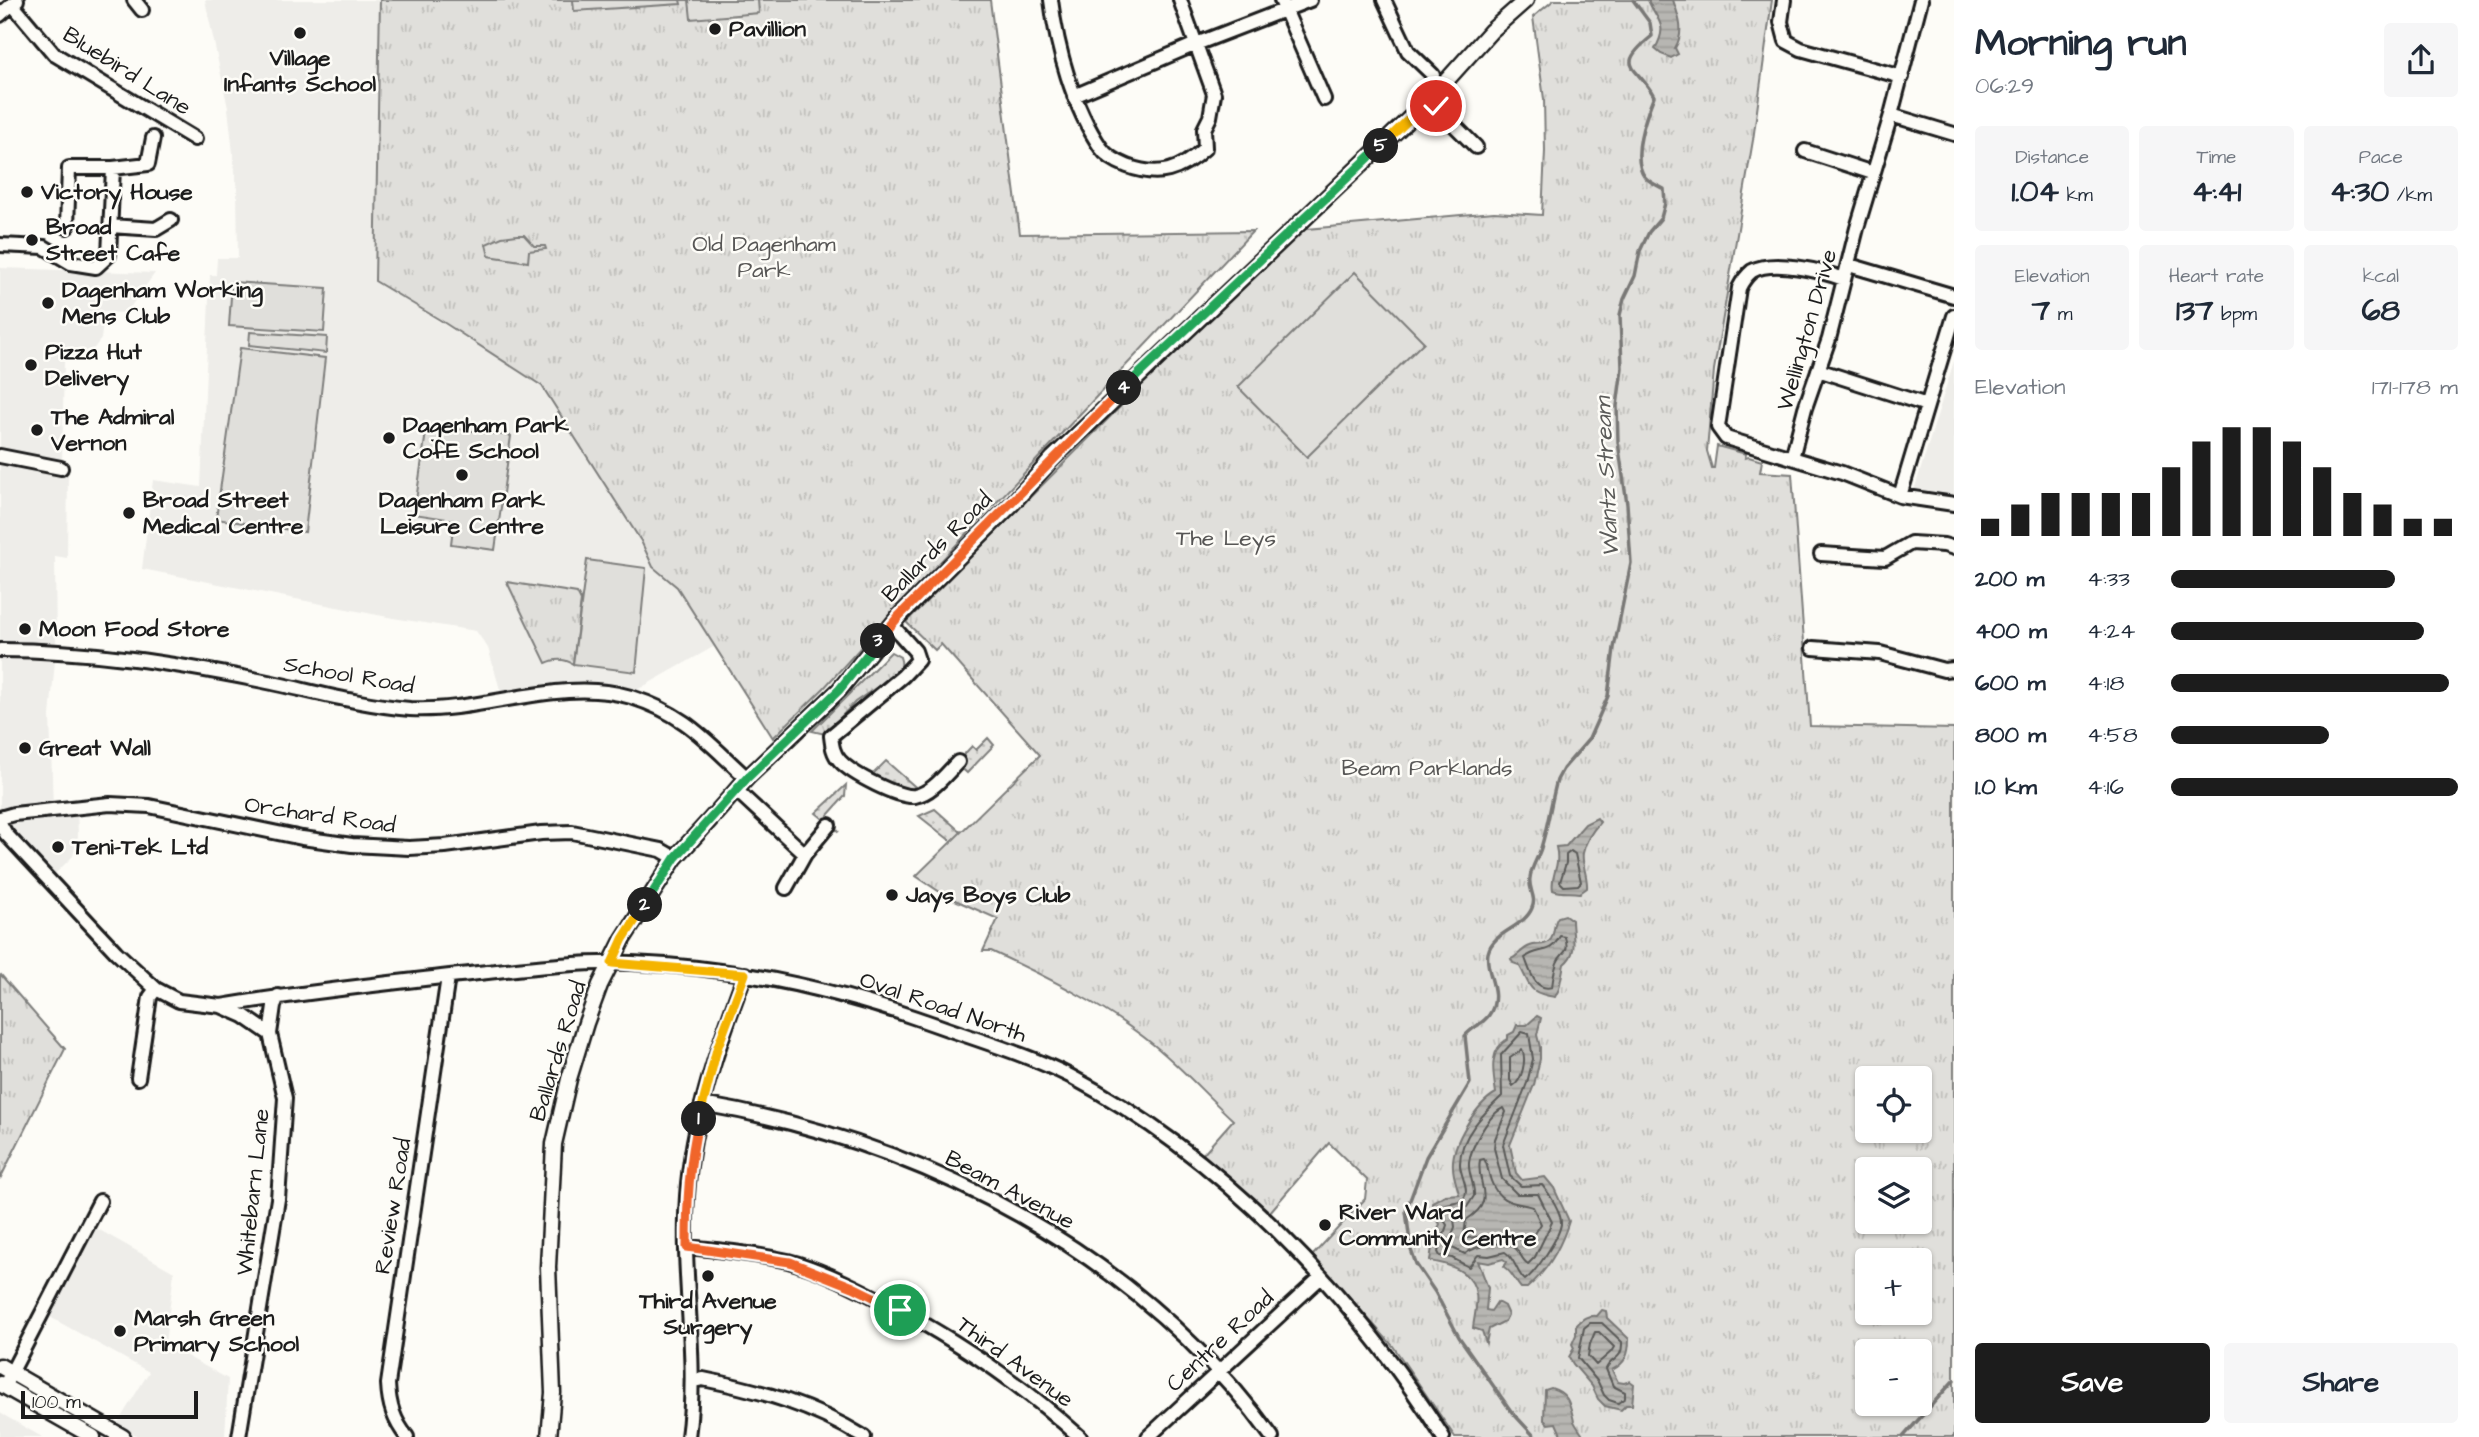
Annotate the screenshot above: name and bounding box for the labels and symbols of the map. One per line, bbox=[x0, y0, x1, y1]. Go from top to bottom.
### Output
place label: Pavillion bbox=[729, 13, 806, 45]
street label: Bluebird Lane bbox=[57, 19, 197, 123]
marker: Pavillion bbox=[707, 21, 723, 37]
marker: Village Infants School bbox=[292, 25, 308, 41]
place label: Village Infants School bbox=[224, 42, 376, 100]
pin bbox=[1406, 76, 1466, 136]
pin: 5 bbox=[1364, 128, 1398, 164]
place label: Victory House bbox=[40, 176, 193, 210]
marker: Victory House bbox=[19, 184, 35, 200]
place label: Broad Street Cafe bbox=[45, 211, 181, 269]
park label: Old Dagenham Park bbox=[692, 228, 836, 286]
marker: Broad Street Cafe bbox=[24, 232, 40, 248]
street label: Wellington Drive bbox=[1769, 246, 1846, 415]
place label: Dagenham Working Mens Club bbox=[62, 274, 263, 332]
marker: Dagenham Working Mens Club bbox=[40, 295, 56, 311]
place label: Pizza Hut Delivery bbox=[45, 336, 142, 396]
marker: Pizza Hut Delivery bbox=[23, 357, 39, 373]
pin: 4 bbox=[1106, 370, 1142, 406]
water label: Wantz Stream bbox=[1586, 394, 1628, 558]
place label: The Admiral Vernon bbox=[50, 401, 175, 459]
place label: Dagenham Park CofE School bbox=[403, 409, 570, 467]
marker: The Admiral Vernon bbox=[29, 422, 45, 438]
marker: Dagenham Park CofE School bbox=[381, 430, 397, 446]
marker: Dagenham Park Leisure Centre bbox=[454, 467, 470, 483]
place label: Broad Street Medical Centre bbox=[143, 484, 304, 542]
place label: Dagenham Park Leisure Centre bbox=[379, 484, 546, 542]
street label: Ballards Road bbox=[874, 484, 1000, 610]
marker: Broad Street Medical Centre bbox=[121, 505, 137, 521]
park label: The Leys bbox=[1176, 522, 1276, 555]
place label: Moon Food Store bbox=[39, 613, 230, 645]
marker: Moon Food Store bbox=[17, 621, 33, 637]
pin: 3 bbox=[860, 624, 896, 658]
street label: School Road bbox=[281, 648, 417, 702]
place label: Great Wall bbox=[39, 732, 151, 764]
marker: Great Wall bbox=[17, 740, 33, 756]
park label: Beam Parklands bbox=[1342, 752, 1512, 784]
street label: Orchard Road bbox=[242, 789, 398, 841]
place label: Teni-Tek Ltd bbox=[71, 831, 208, 863]
marker: Teni-Tek Ltd bbox=[50, 839, 66, 855]
place label: Jays Boys Club bbox=[905, 879, 1070, 913]
marker: Jays Boys Club bbox=[884, 887, 900, 903]
pin: 2 bbox=[628, 888, 662, 922]
street label: Oval Road North bbox=[855, 963, 1031, 1051]
street label: Ballards Road bbox=[521, 977, 595, 1125]
pin: 1 bbox=[682, 1102, 716, 1136]
street label: Whitebarn Lane bbox=[228, 1107, 278, 1277]
street label: Review Road bbox=[366, 1135, 420, 1276]
street label: Beam Avenue bbox=[940, 1142, 1080, 1238]
place label: River Ward Community Centre bbox=[1339, 1196, 1537, 1256]
marker: River Ward Community Centre bbox=[1317, 1217, 1333, 1233]
marker: Third Avenue Surgery bbox=[700, 1268, 716, 1284]
pin bbox=[870, 1280, 930, 1340]
street label: Centre Road bbox=[1159, 1283, 1281, 1399]
place label: Third Avenue Surgery bbox=[638, 1285, 777, 1345]
place label: Marsh Green Primary School bbox=[134, 1302, 300, 1362]
street label: Third Avenue bbox=[950, 1309, 1080, 1415]
marker: Marsh Green Primary School bbox=[112, 1323, 128, 1339]
scale bar bbox=[21, 1388, 198, 1420]

